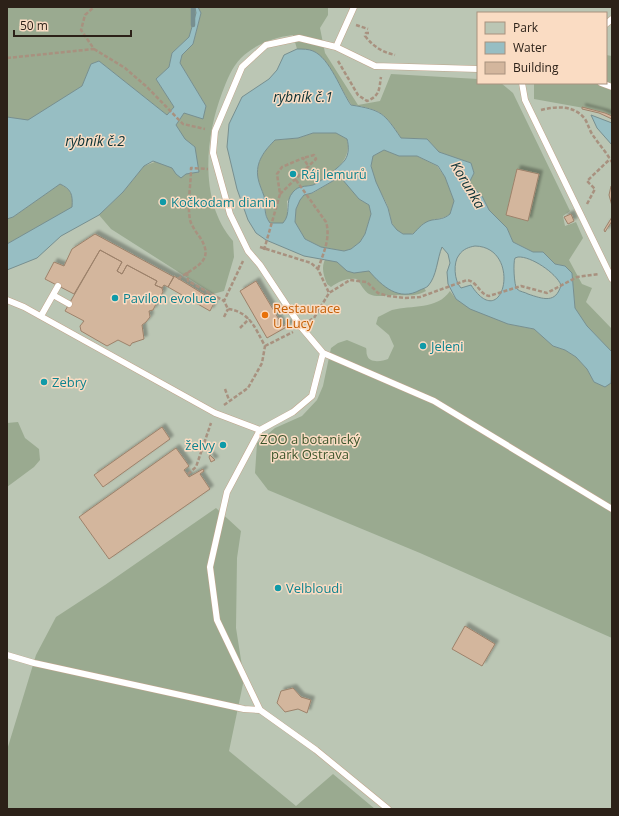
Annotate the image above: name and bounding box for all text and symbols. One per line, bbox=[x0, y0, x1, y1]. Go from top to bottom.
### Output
scale bar bbox=[14, 12, 131, 38]
legend bbox=[477, 12, 607, 84]
text: 50 m bbox=[20, 17, 48, 34]
text: Park bbox=[513, 19, 539, 36]
text: Water bbox=[513, 39, 547, 56]
text: Building bbox=[513, 59, 559, 76]
water label: rybník č.1 bbox=[273, 87, 333, 106]
water label: rybník č.2 bbox=[65, 131, 125, 150]
water label: Korunka bbox=[447, 157, 490, 212]
place label: Ráj lemurů bbox=[301, 165, 367, 183]
marker: Ráj lemurů bbox=[288, 169, 298, 179]
place label: Kočkodam dianin bbox=[171, 193, 276, 211]
marker: Kočkodam dianin bbox=[158, 197, 168, 207]
place label: Pavilon evoluce bbox=[123, 289, 217, 307]
marker: Pavilon evoluce bbox=[110, 293, 120, 303]
place label: Restaurace U Lucy bbox=[273, 299, 340, 332]
marker: Restaurace U Lucy bbox=[260, 310, 270, 320]
place label: Jeleni bbox=[429, 337, 464, 355]
marker: Jeleni bbox=[418, 341, 428, 351]
place label: Zebry bbox=[52, 373, 87, 391]
marker: Zebry bbox=[39, 377, 49, 387]
park label: ZOO a botanický park Ostrava bbox=[260, 430, 361, 463]
place label: želvy bbox=[185, 436, 215, 454]
marker: želvy bbox=[218, 440, 228, 450]
place label: Velbloudi bbox=[286, 579, 343, 597]
marker: Velbloudi bbox=[273, 583, 283, 593]

